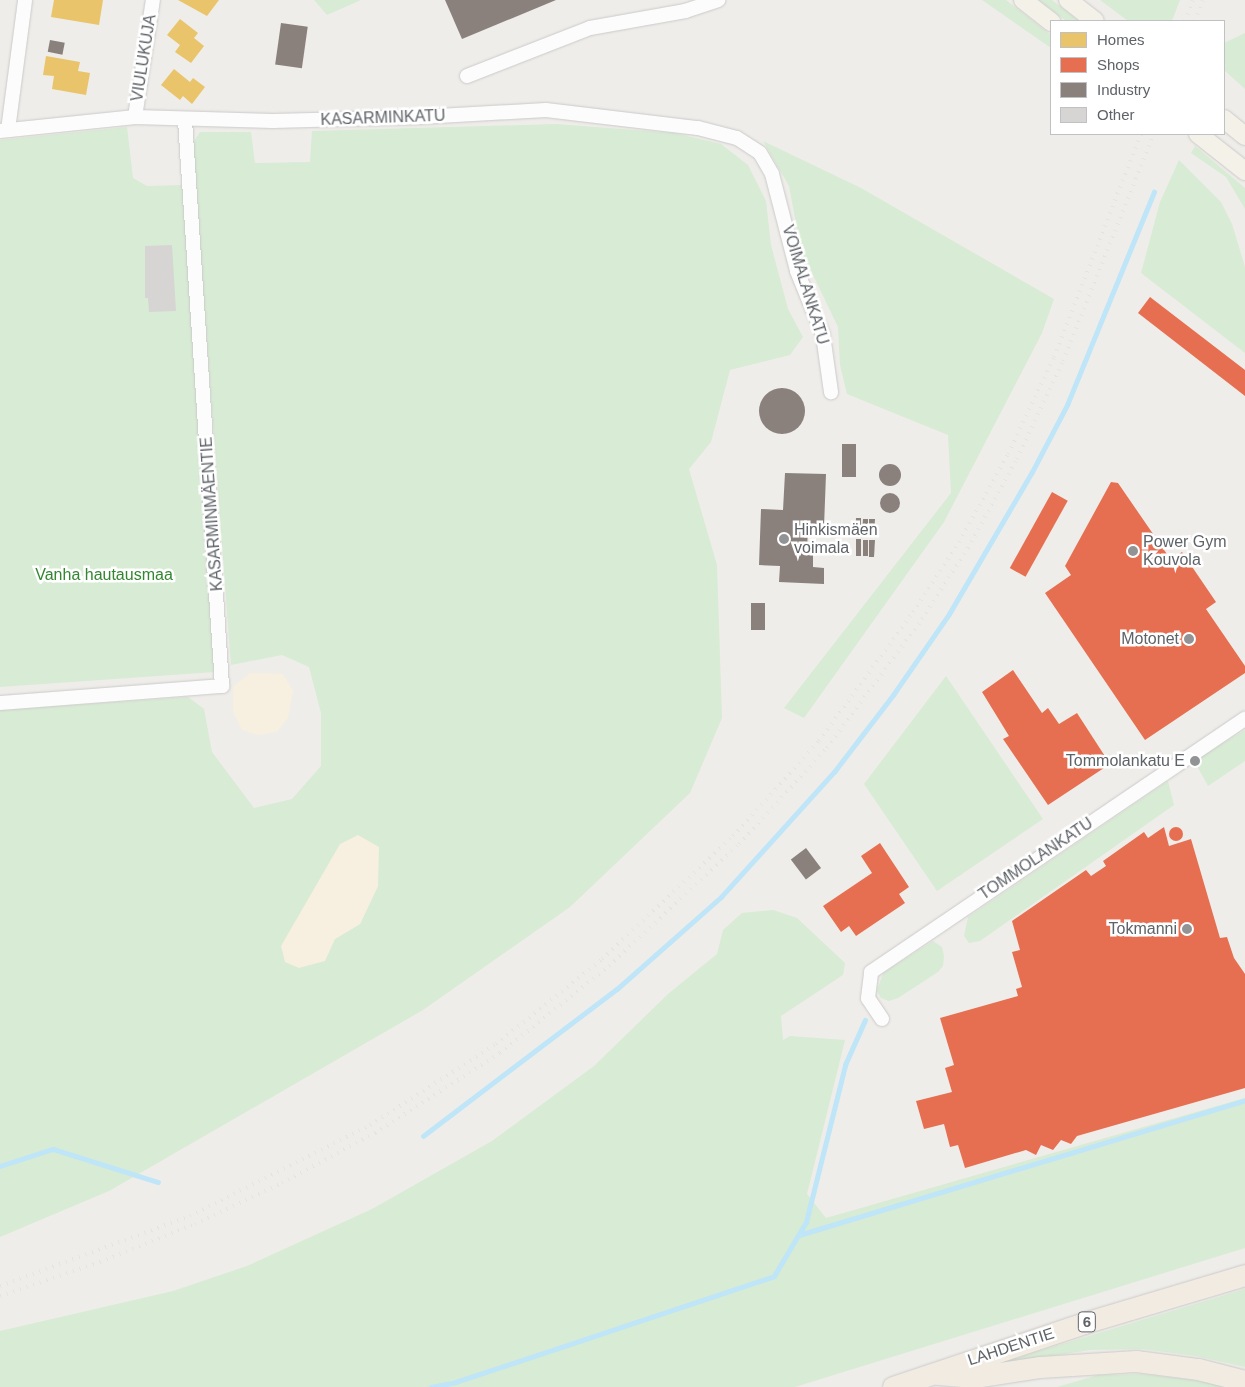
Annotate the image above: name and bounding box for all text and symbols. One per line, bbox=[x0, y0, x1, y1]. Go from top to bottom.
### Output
street label: VIULUKUJA bbox=[128, 13, 160, 103]
legend bbox=[1050, 20, 1225, 135]
text: Homes bbox=[1097, 31, 1145, 48]
text: Shops bbox=[1097, 56, 1140, 73]
text: Industry bbox=[1097, 81, 1150, 98]
street label: KASARMINKATU bbox=[320, 106, 446, 130]
text: Other bbox=[1097, 106, 1135, 123]
street label: VOIMALANKATU bbox=[778, 223, 832, 347]
street label: KASARMINMÄENTIE bbox=[197, 436, 227, 592]
place label: Hinkismäen voimala bbox=[794, 520, 878, 558]
place label: Power Gym Kouvola bbox=[1143, 532, 1227, 570]
marker: Hinkismäen voimala bbox=[778, 533, 790, 545]
marker: Power Gym Kouvola bbox=[1127, 545, 1139, 557]
park label: Vanha hautausmaa bbox=[35, 565, 173, 585]
place label: Motonet bbox=[1121, 629, 1179, 649]
marker: Motonet bbox=[1183, 633, 1195, 645]
place label: Tommolankatu E bbox=[1066, 751, 1185, 771]
marker: Tommolankatu E bbox=[1189, 755, 1201, 767]
street label: TOMMOLANKATU bbox=[975, 814, 1097, 904]
place label: Tokmanni bbox=[1109, 919, 1177, 939]
marker: Tokmanni bbox=[1181, 923, 1193, 935]
road number: 6 bbox=[1077, 1310, 1097, 1334]
street label: LAHDENTIE bbox=[965, 1324, 1057, 1370]

